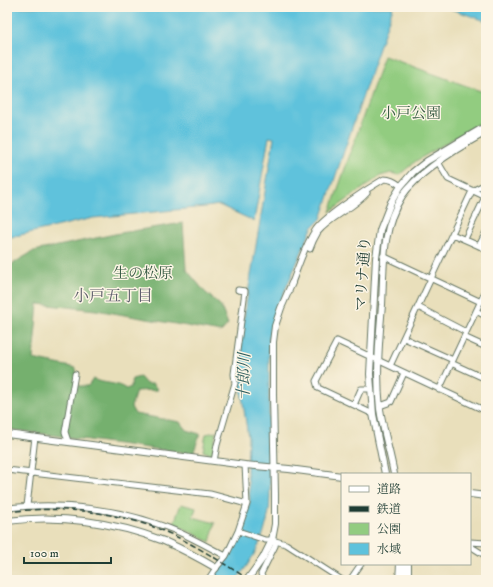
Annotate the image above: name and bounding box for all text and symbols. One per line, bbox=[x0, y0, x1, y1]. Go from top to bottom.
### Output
park label: 小戸公園 bbox=[381, 104, 441, 123]
street label: マリナ通り bbox=[351, 236, 375, 312]
park label: 生の松原 bbox=[113, 264, 173, 283]
district label: 小戸五丁目 bbox=[73, 286, 153, 306]
water label: 十郎川 bbox=[234, 351, 254, 401]
legend bbox=[341, 473, 471, 565]
text: 道路 bbox=[377, 482, 401, 497]
text: 鉄道 bbox=[376, 502, 401, 517]
text: 公園 bbox=[377, 522, 401, 537]
scale bar bbox=[24, 539, 111, 565]
text: 水域 bbox=[377, 542, 401, 557]
text: 100 m bbox=[30, 546, 59, 561]

